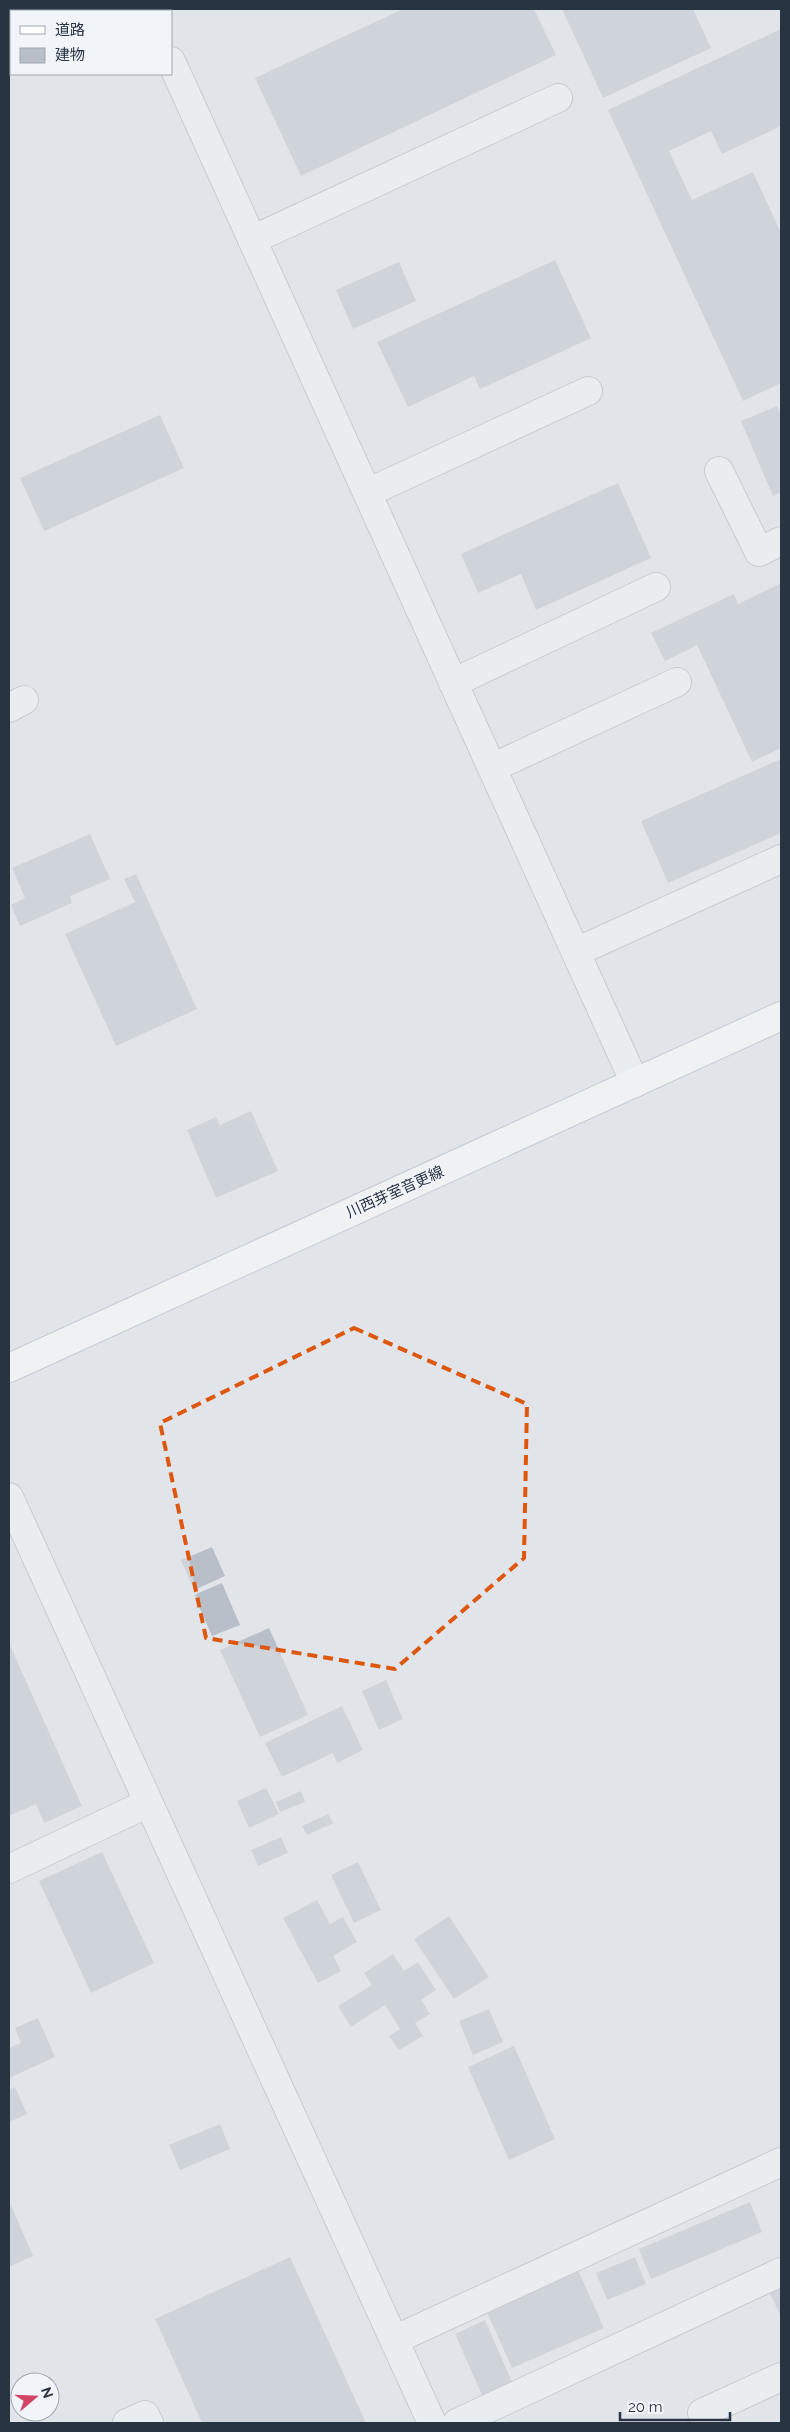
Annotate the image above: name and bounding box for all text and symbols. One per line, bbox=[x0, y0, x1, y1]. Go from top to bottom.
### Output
legend bbox=[10, 10, 172, 75]
text: 道路 bbox=[55, 21, 85, 39]
text: 建物 bbox=[55, 46, 85, 64]
street label: 川西芽室音更線 bbox=[343, 1162, 447, 1222]
north arrow bbox=[10, 2372, 60, 2422]
text: N bbox=[38, 2385, 57, 2400]
scale bar bbox=[620, 2390, 730, 2422]
text: 20 m bbox=[628, 2398, 663, 2416]

